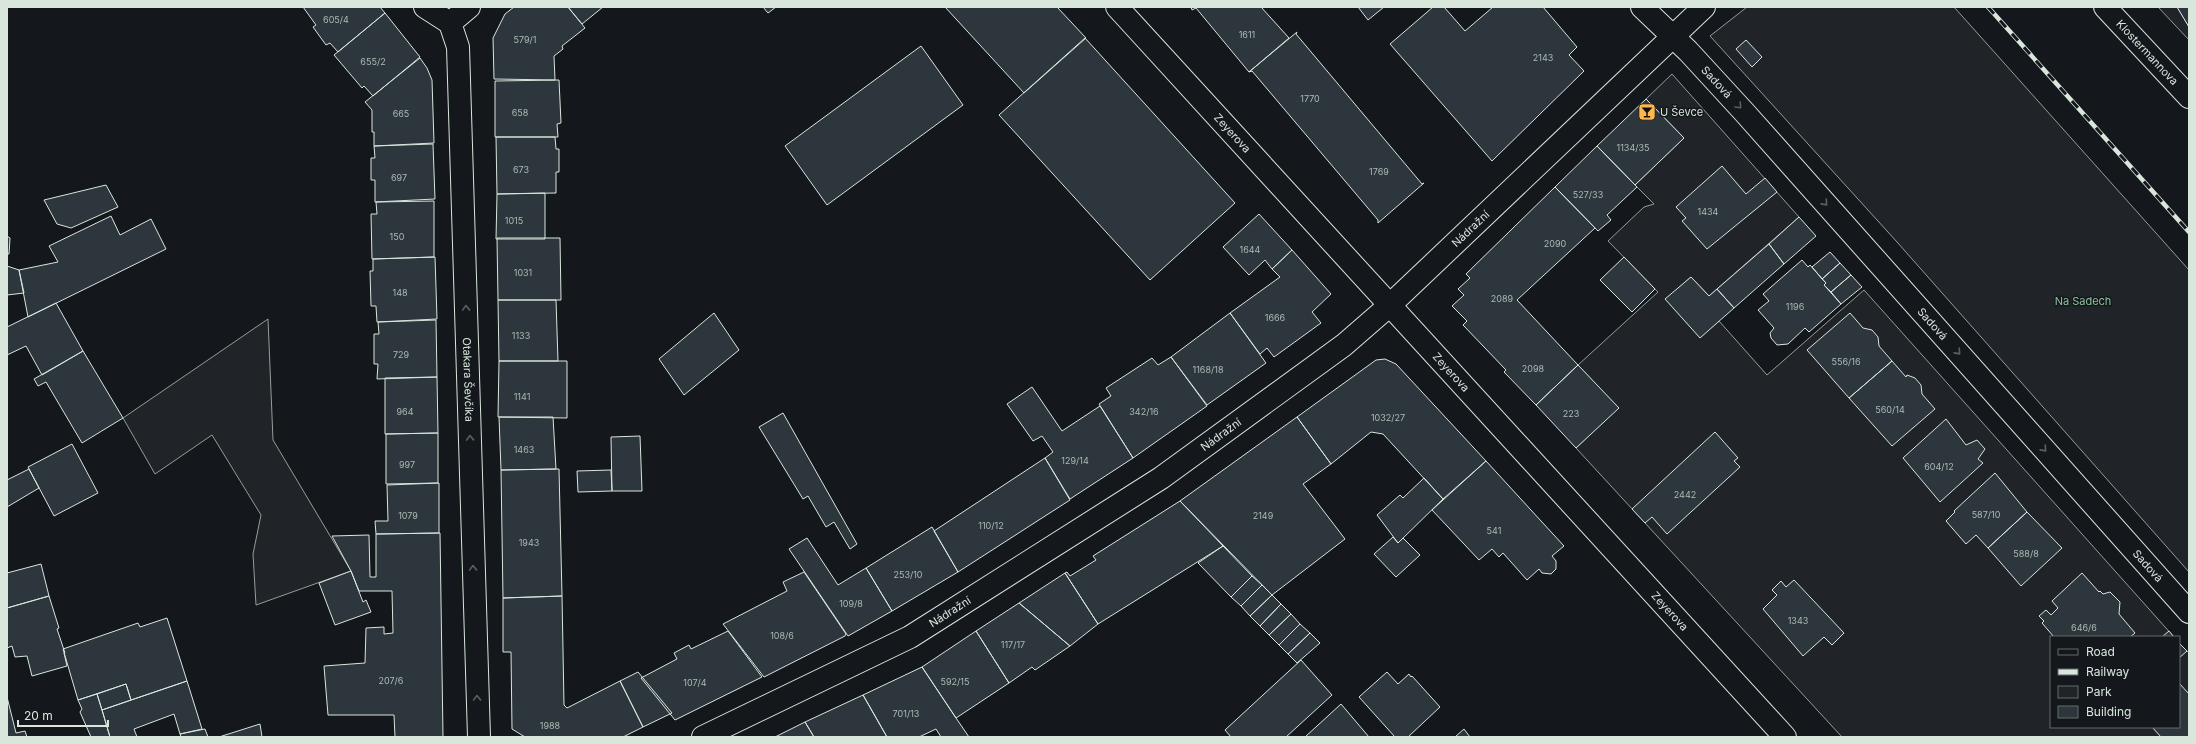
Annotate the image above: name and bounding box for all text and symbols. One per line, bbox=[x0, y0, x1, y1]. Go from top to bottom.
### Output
house number: 605/4 bbox=[323, 14, 349, 25]
street label: Klostermannova bbox=[2113, 17, 2181, 88]
house number: 1611 bbox=[1239, 29, 1255, 40]
house number: 579/1 bbox=[514, 34, 536, 45]
house number: 2143 bbox=[1533, 52, 1554, 63]
house number: 655/2 bbox=[360, 56, 386, 67]
street label: Sadová bbox=[1698, 63, 1735, 101]
house number: 1770 bbox=[1300, 93, 1320, 104]
one-way arrow bbox=[1734, 101, 1741, 109]
bar icon: U Ševce bbox=[1637, 102, 1657, 122]
place label: U Ševce bbox=[1660, 105, 1703, 119]
house number: 658 bbox=[512, 107, 529, 118]
house number: 665 bbox=[393, 108, 409, 119]
street label: Zeyerova bbox=[1211, 111, 1254, 156]
house number: 1134/35 bbox=[1617, 142, 1649, 153]
house number: 673 bbox=[513, 164, 529, 175]
house number: 1769 bbox=[1369, 166, 1389, 177]
house number: 697 bbox=[391, 172, 407, 183]
house number: 527/33 bbox=[1573, 189, 1604, 200]
one-way arrow bbox=[1821, 198, 1828, 206]
house number: 1434 bbox=[1698, 206, 1719, 217]
street label: Nádražní bbox=[1449, 207, 1492, 250]
house number: 1015 bbox=[505, 215, 523, 226]
house number: 150 bbox=[390, 231, 405, 242]
house number: 2090 bbox=[1544, 238, 1567, 249]
house number: 1644 bbox=[1240, 244, 1261, 255]
house number: 1031 bbox=[514, 267, 532, 278]
house number: 148 bbox=[392, 287, 408, 298]
house number: 2089 bbox=[1491, 293, 1514, 304]
park label: Na Sadech bbox=[2055, 294, 2111, 308]
house number: 1196 bbox=[1786, 301, 1805, 312]
one-way arrow bbox=[462, 305, 470, 311]
street label: Sadová bbox=[1914, 305, 1951, 343]
house number: 1666 bbox=[1265, 312, 1286, 323]
house number: 1133 bbox=[512, 330, 531, 341]
street label: Otakara Ševčíka bbox=[460, 337, 476, 422]
one-way arrow bbox=[1953, 347, 1961, 355]
house number: 729 bbox=[393, 349, 409, 360]
street label: Zeyerova bbox=[1430, 350, 1473, 395]
house number: 556/16 bbox=[1831, 356, 1861, 367]
house number: 2098 bbox=[1522, 363, 1545, 374]
house number: 1168/18 bbox=[1193, 364, 1224, 375]
house number: 1141 bbox=[514, 391, 530, 402]
house number: 560/14 bbox=[1875, 404, 1905, 415]
house number: 964 bbox=[397, 406, 414, 417]
house number: 342/16 bbox=[1129, 406, 1159, 417]
house number: 223 bbox=[1563, 408, 1580, 419]
house number: 1032/27 bbox=[1371, 412, 1405, 423]
street label: Nádražní bbox=[1198, 415, 1244, 454]
one-way arrow bbox=[465, 435, 474, 441]
house number: 1463 bbox=[514, 444, 535, 455]
one-way arrow bbox=[2040, 445, 2047, 452]
house number: 129/14 bbox=[1061, 455, 1089, 466]
house number: 997 bbox=[399, 459, 415, 470]
house number: 604/12 bbox=[1924, 461, 1954, 472]
house number: 2442 bbox=[1674, 489, 1696, 500]
house number: 587/10 bbox=[1972, 509, 2001, 520]
house number: 1079 bbox=[398, 510, 418, 521]
house number: 2149 bbox=[1253, 510, 1274, 521]
house number: 110/12 bbox=[978, 520, 1004, 531]
house number: 541 bbox=[1487, 525, 1501, 536]
house number: 1943 bbox=[519, 537, 540, 548]
street label: Sadová bbox=[2130, 547, 2166, 585]
house number: 588/8 bbox=[2013, 548, 2039, 559]
one-way arrow bbox=[469, 565, 478, 571]
house number: 253/10 bbox=[893, 569, 923, 580]
street label: Zeyerova bbox=[1648, 589, 1691, 634]
street label: Nádražní bbox=[926, 593, 974, 630]
house number: 109/8 bbox=[839, 598, 863, 609]
house number: 1343 bbox=[1788, 615, 1809, 626]
house number: 646/6 bbox=[2071, 622, 2097, 633]
house number: 108/6 bbox=[770, 630, 794, 641]
legend bbox=[2050, 636, 2180, 728]
house number: 117/17 bbox=[1001, 639, 1025, 650]
text: Road bbox=[2086, 644, 2115, 659]
text: Railway bbox=[2086, 664, 2130, 679]
house number: 207/6 bbox=[379, 675, 404, 686]
house number: 592/15 bbox=[941, 676, 969, 687]
house number: 107/4 bbox=[683, 677, 707, 688]
text: Park bbox=[2086, 684, 2112, 699]
one-way arrow bbox=[473, 695, 482, 701]
scale bar bbox=[18, 702, 108, 728]
text: Building bbox=[2086, 704, 2131, 719]
text: 20 m bbox=[24, 708, 53, 723]
house number: 701/13 bbox=[893, 708, 920, 719]
house number: 1988 bbox=[540, 720, 561, 731]

